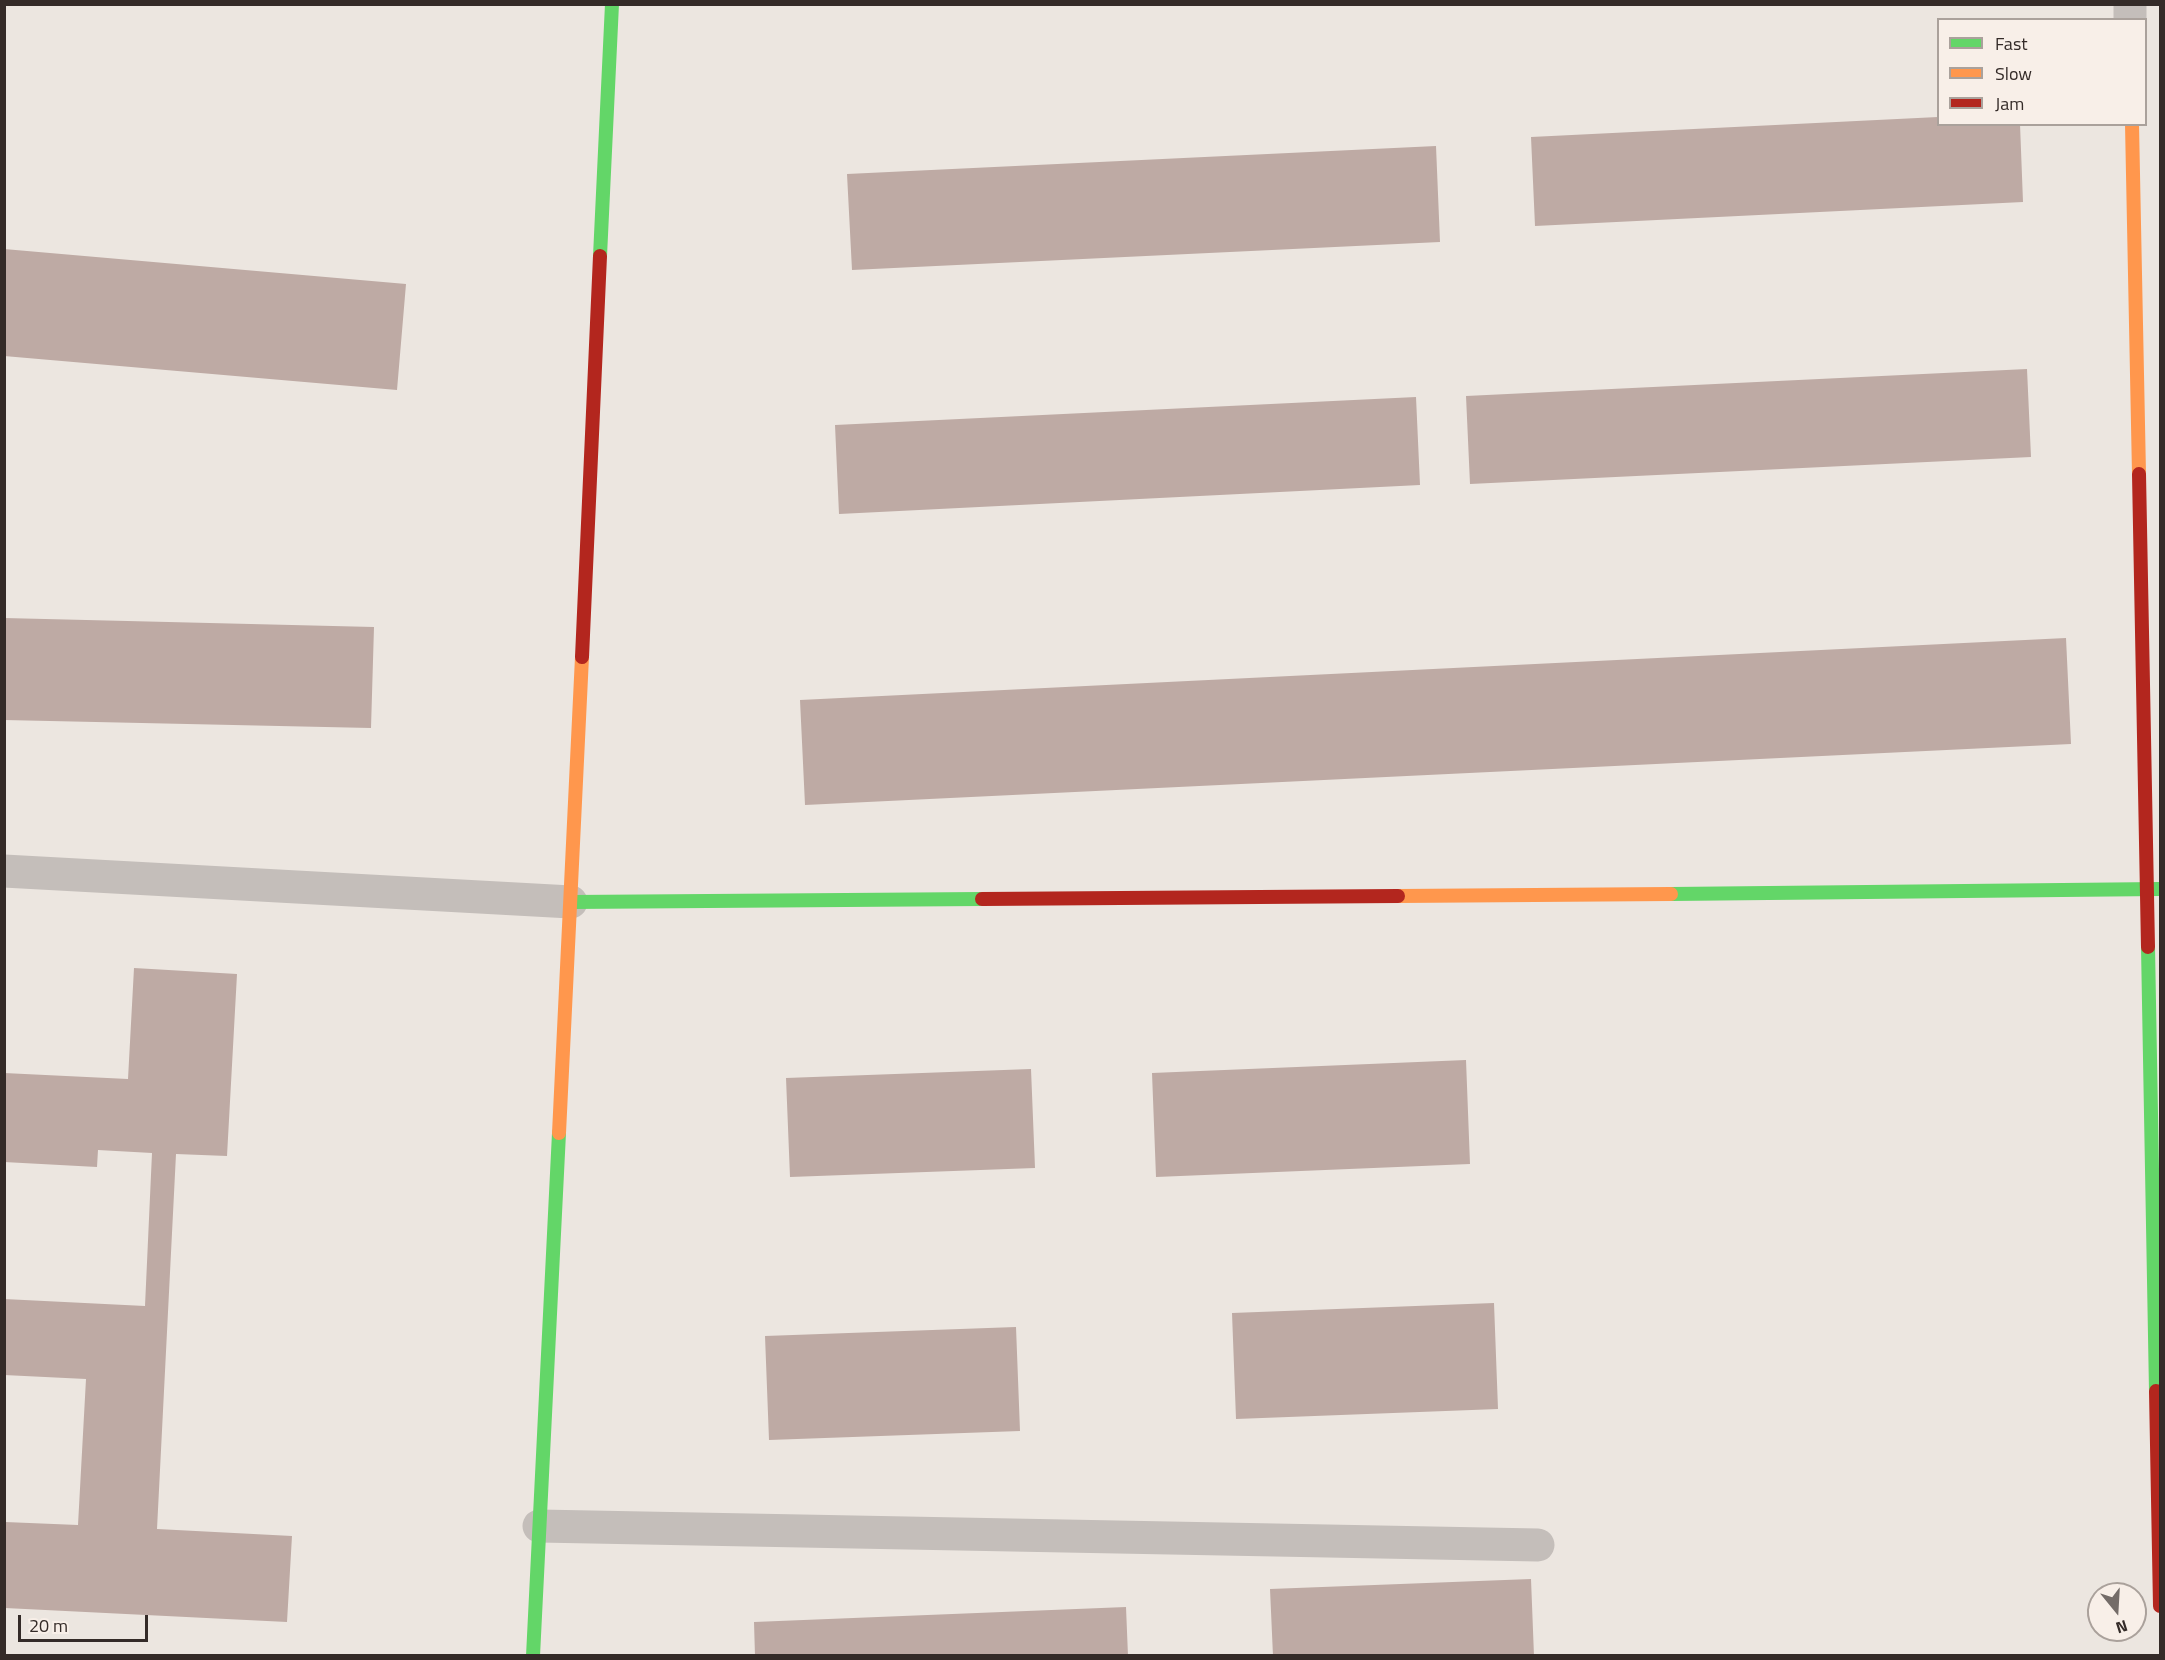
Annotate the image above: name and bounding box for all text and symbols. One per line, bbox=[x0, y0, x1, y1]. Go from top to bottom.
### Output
legend bbox=[1937, 18, 2147, 126]
text: Fast bbox=[1995, 30, 2028, 57]
text: Slow bbox=[1995, 60, 2032, 87]
text: Jam bbox=[1995, 90, 2024, 117]
north arrow bbox=[2087, 1582, 2147, 1642]
scale bar bbox=[21, 1603, 152, 1641]
text: 20 m bbox=[29, 1612, 68, 1639]
text: N bbox=[2113, 1614, 2131, 1640]

